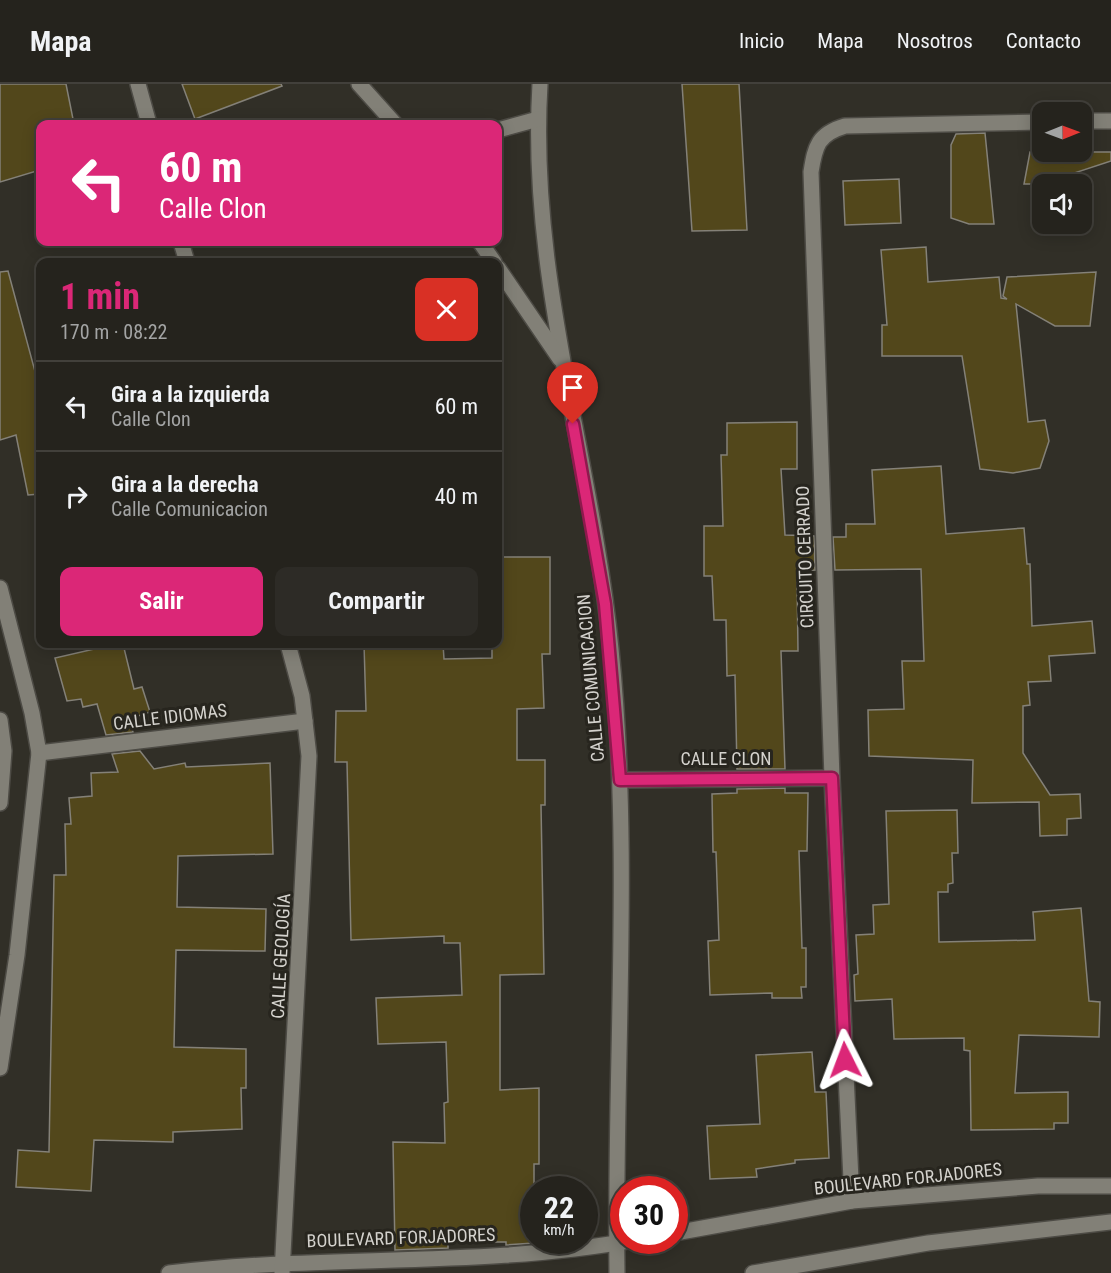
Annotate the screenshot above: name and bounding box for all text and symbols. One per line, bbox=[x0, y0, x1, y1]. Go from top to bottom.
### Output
text: Mapa bbox=[30, 25, 91, 58]
text: Inicio bbox=[739, 29, 784, 53]
text: Mapa bbox=[817, 29, 864, 53]
text: Nosotros bbox=[897, 29, 973, 53]
text: Contacto bbox=[1006, 29, 1081, 53]
north arrow bbox=[1032, 102, 1092, 162]
map controls bbox=[1032, 102, 1092, 234]
text: 60 m bbox=[159, 143, 242, 192]
icon: left bbox=[60, 144, 138, 222]
button: sound bbox=[1032, 174, 1092, 234]
text: Calle Clon bbox=[159, 193, 267, 225]
text: 1 min bbox=[60, 276, 140, 318]
button: close bbox=[415, 278, 478, 341]
text: 170 m · 08:22 bbox=[60, 320, 167, 344]
pin bbox=[547, 362, 598, 424]
icon: arrive bbox=[556, 371, 589, 404]
text: Gira a la izquierda bbox=[111, 382, 270, 407]
icon: left bbox=[60, 390, 93, 423]
text: 60 m bbox=[435, 394, 478, 419]
text: Calle Clon bbox=[111, 407, 191, 431]
text: Gira a la derecha bbox=[111, 472, 259, 497]
icon: right bbox=[60, 480, 93, 513]
text: 40 m bbox=[435, 484, 478, 509]
street label: CIRCUITO CERRADO bbox=[792, 485, 817, 629]
text: Calle Comunicacion bbox=[111, 497, 268, 521]
button: Salir bbox=[60, 567, 263, 636]
button: Compartir bbox=[275, 567, 478, 636]
street label: CALLE COMUNICACION bbox=[573, 593, 608, 763]
street label: CALLE IDIOMAS bbox=[112, 699, 228, 734]
street label: CALLE CLON bbox=[681, 748, 771, 769]
street label: CALLE GEOLOGÍA bbox=[267, 892, 294, 1019]
position arrow bbox=[813, 1028, 877, 1092]
street label: BOULEVARD FORJADORES bbox=[813, 1158, 1003, 1199]
speed limit sign: 30 bbox=[610, 1176, 688, 1254]
text: 22 bbox=[544, 1190, 574, 1225]
text: km/h bbox=[544, 1221, 574, 1239]
street label: BOULEVARD FORJADORES bbox=[306, 1224, 496, 1251]

